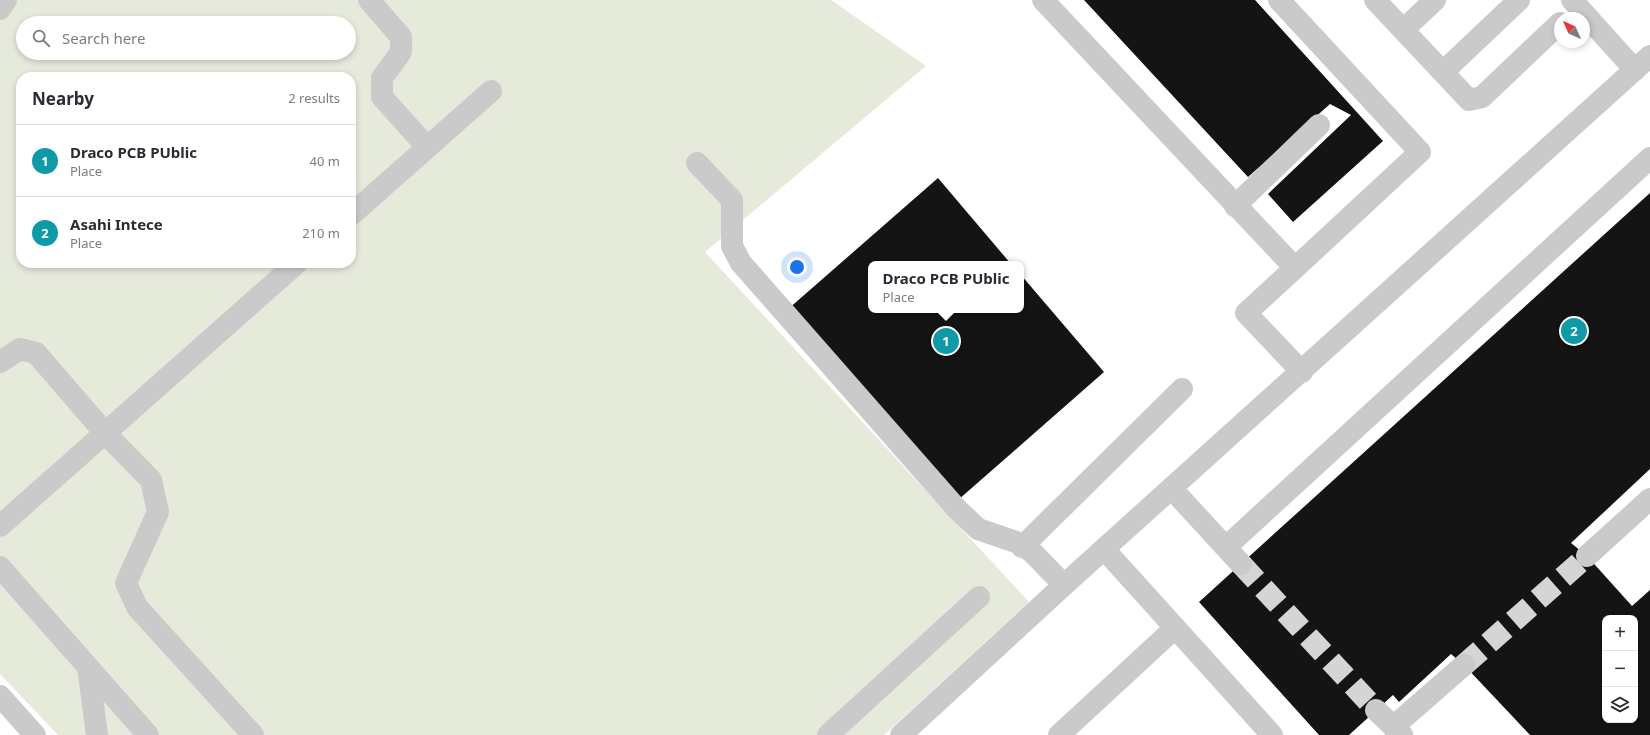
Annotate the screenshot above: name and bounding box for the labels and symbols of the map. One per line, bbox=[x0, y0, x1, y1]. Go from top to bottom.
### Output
north arrow bbox=[1554, 12, 1590, 48]
your location bbox=[787, 257, 807, 277]
pin: 2 bbox=[1561, 316, 1587, 346]
pin: 1 bbox=[933, 326, 959, 356]

